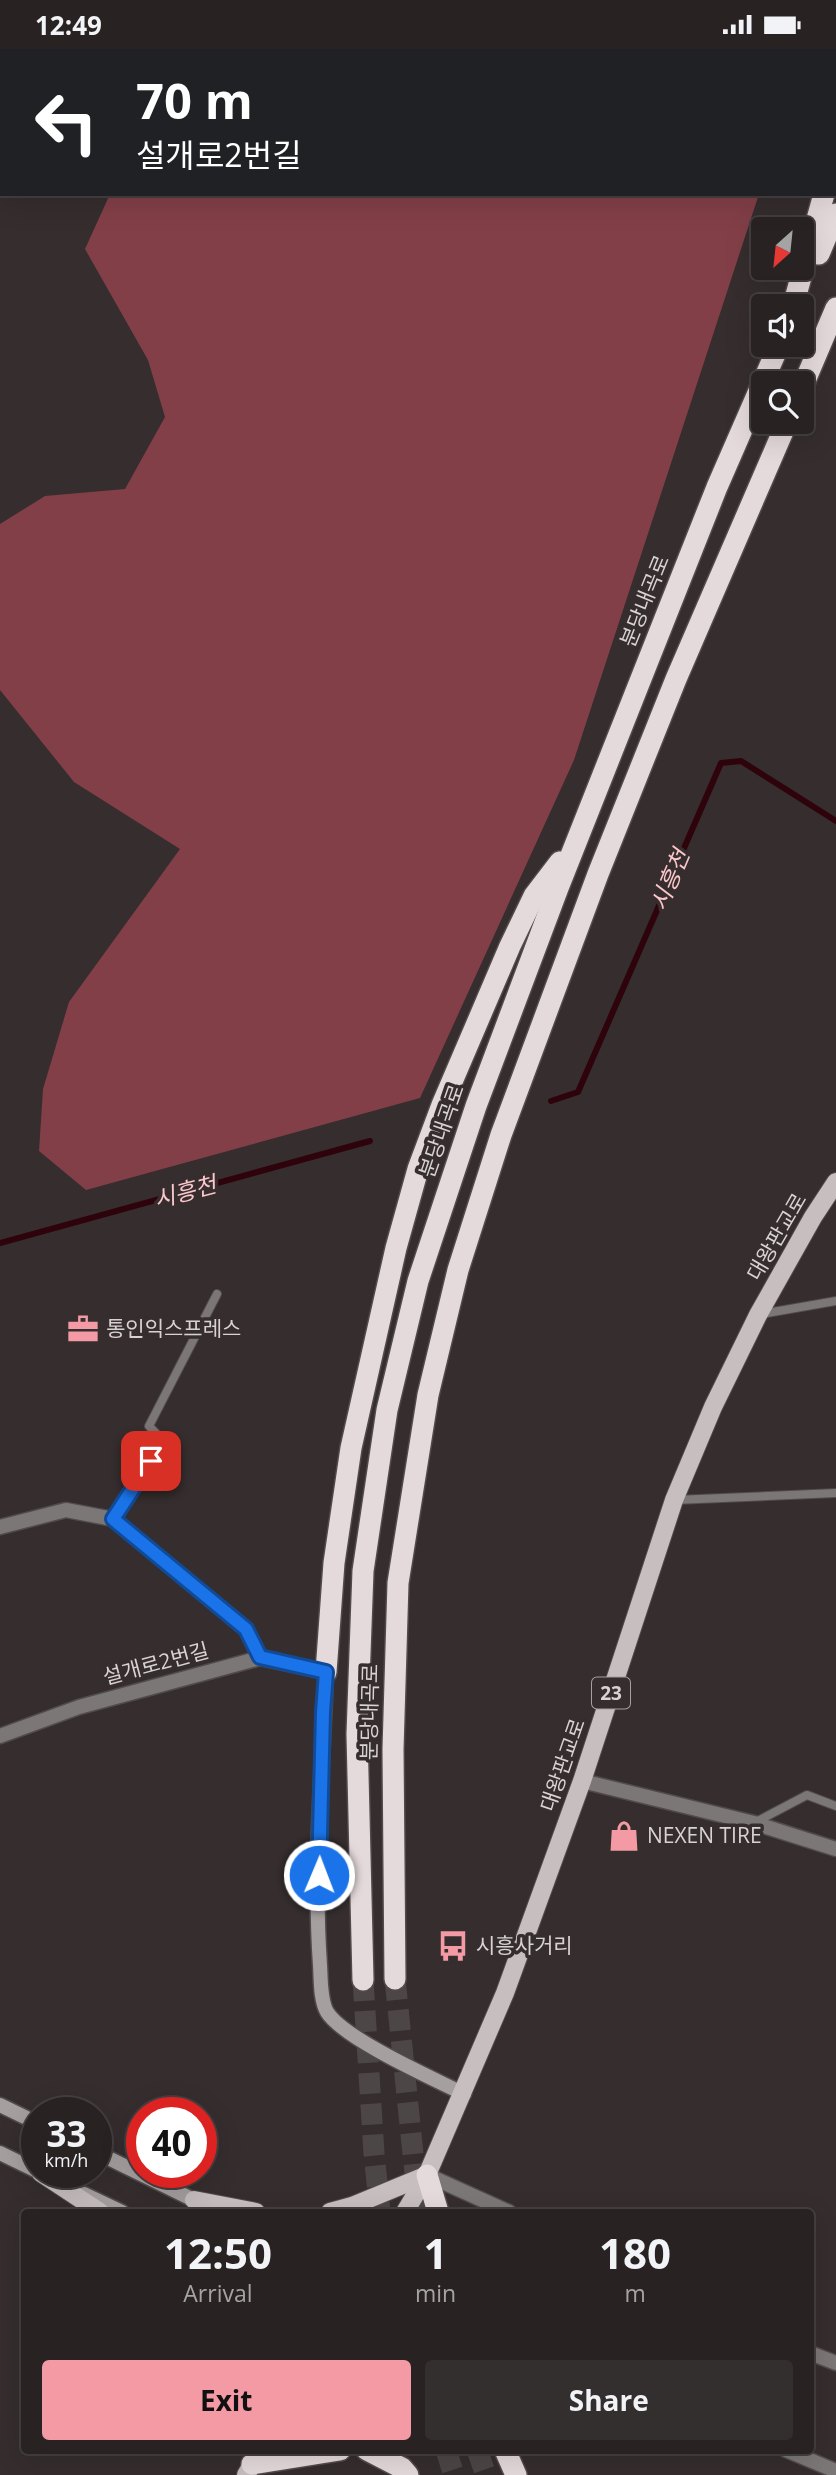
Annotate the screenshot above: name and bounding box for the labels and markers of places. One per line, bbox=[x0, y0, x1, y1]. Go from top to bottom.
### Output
office icon: 통인익스프레스 bbox=[66, 1312, 100, 1346]
place label: 통인익스프레스 bbox=[106, 1314, 241, 1342]
pin bbox=[121, 1431, 181, 1491]
shop icon: NEXEN TIRE bbox=[607, 1819, 641, 1853]
place label: NEXEN TIRE bbox=[647, 1821, 762, 1849]
bus stop icon: 시흥사거리 bbox=[436, 1929, 470, 1963]
place label: 시흥사거리 bbox=[476, 1931, 573, 1959]

